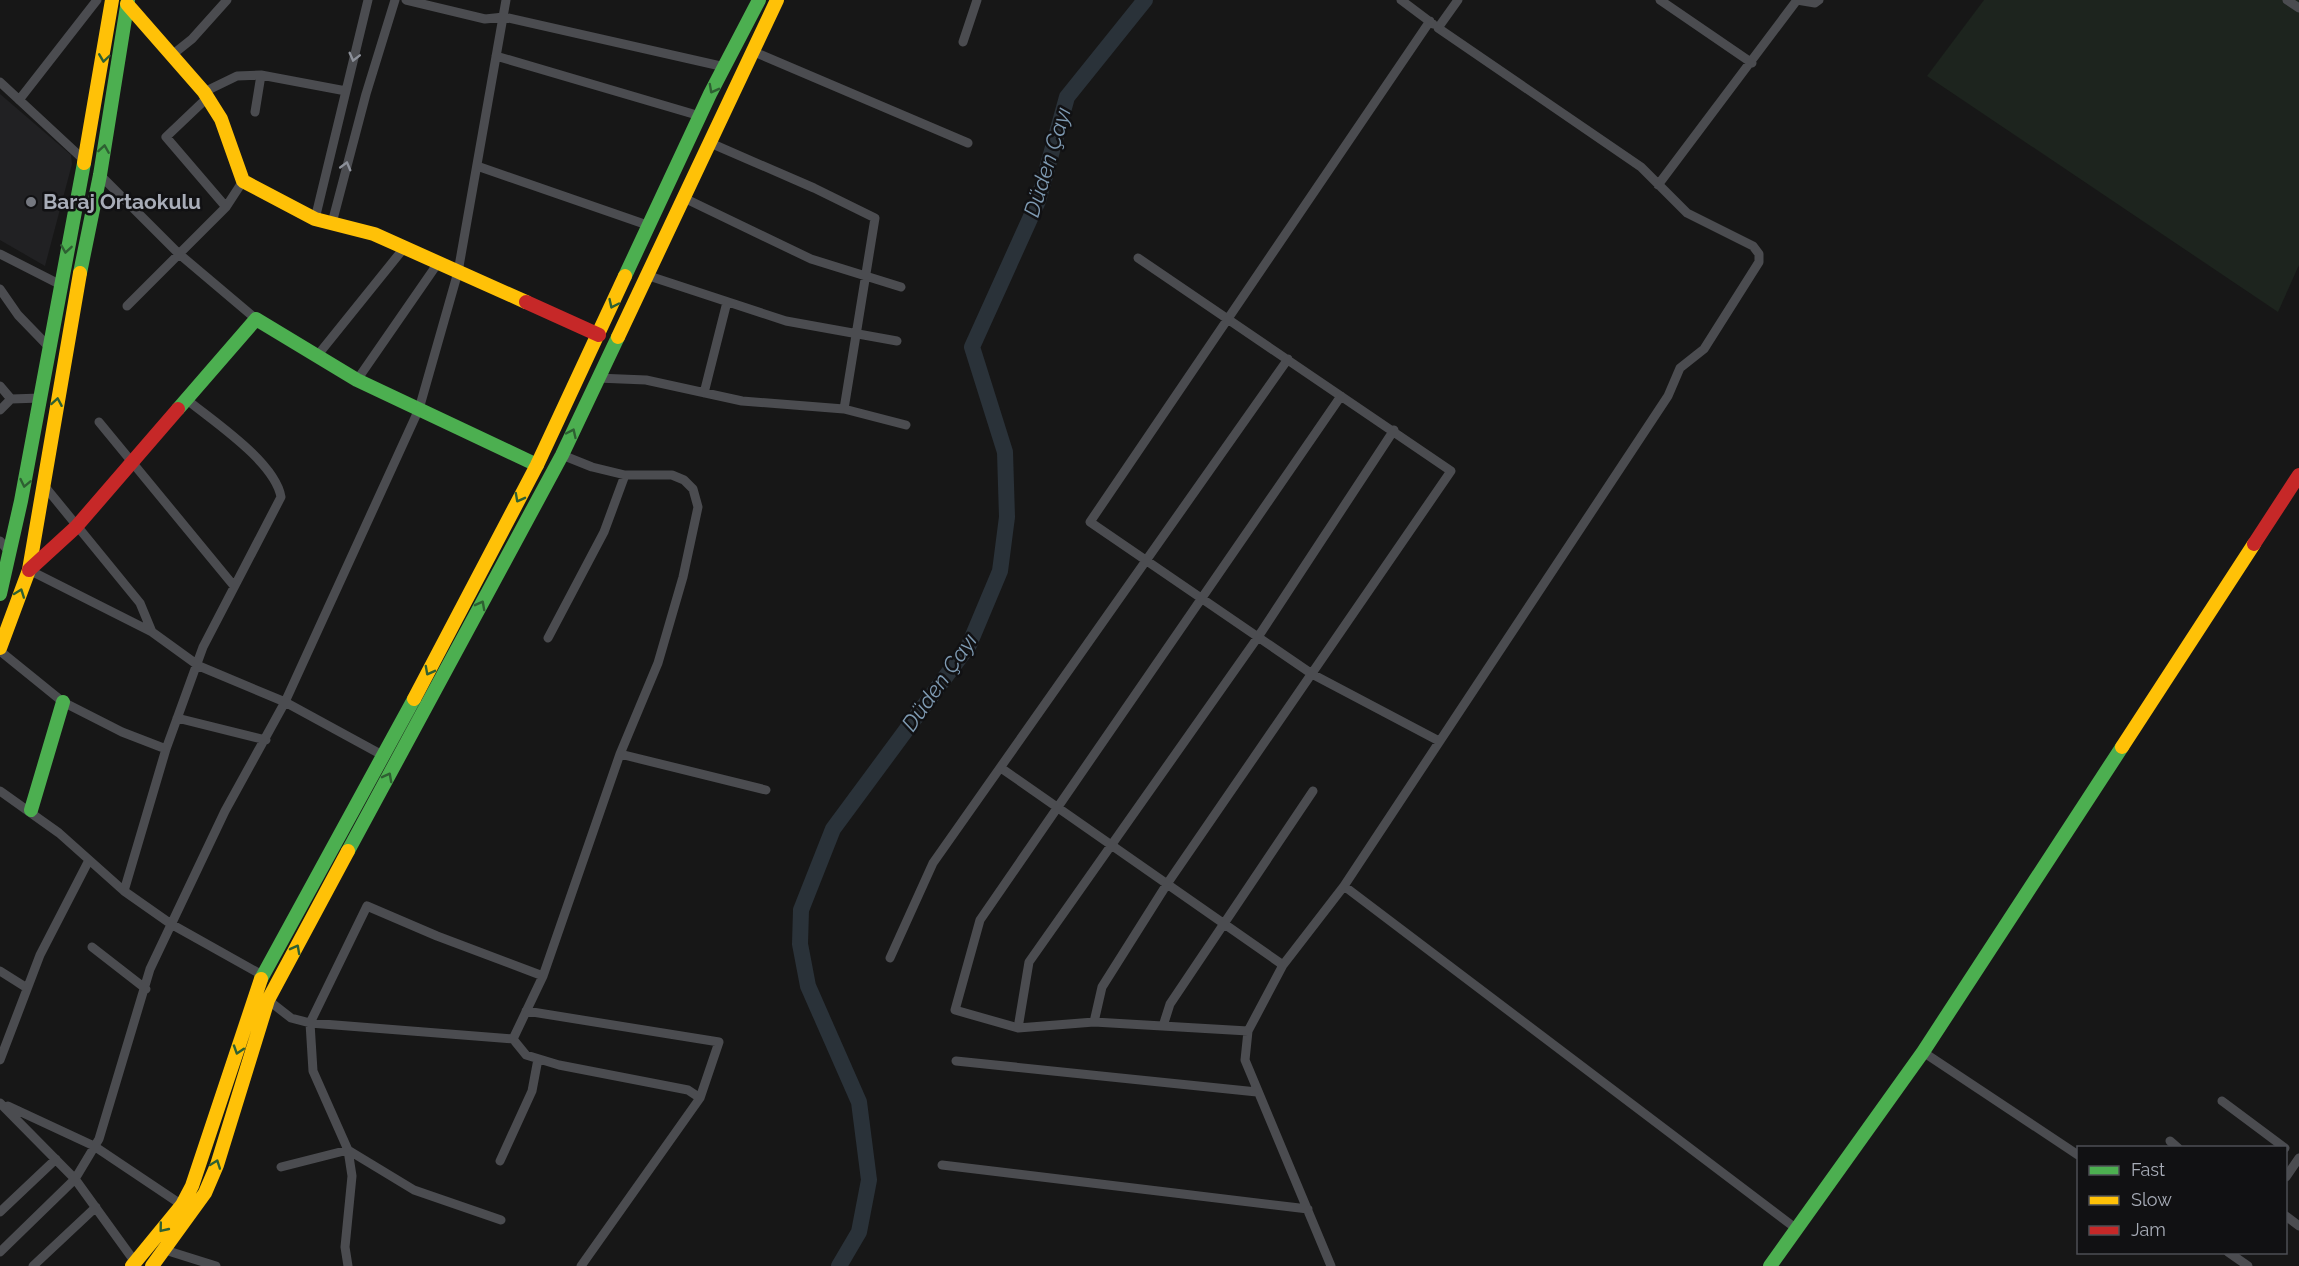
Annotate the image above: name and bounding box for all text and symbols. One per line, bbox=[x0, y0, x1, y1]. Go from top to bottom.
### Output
one-way arrow bbox=[349, 52, 362, 62]
one-way arrow bbox=[98, 53, 110, 62]
one-way arrow bbox=[709, 83, 720, 94]
water label: Düden Çayı bbox=[1018, 104, 1076, 220]
one-way arrow bbox=[98, 144, 110, 153]
one-way arrow bbox=[339, 161, 352, 171]
place label: Baraj Ortaokulu bbox=[43, 189, 201, 214]
marker: Baraj Ortaokulu bbox=[24, 195, 38, 209]
one-way arrow bbox=[61, 245, 73, 254]
one-way arrow bbox=[609, 298, 621, 309]
one-way arrow bbox=[50, 398, 63, 408]
one-way arrow bbox=[564, 428, 576, 439]
one-way arrow bbox=[19, 477, 32, 487]
one-way arrow bbox=[515, 492, 526, 503]
one-way arrow bbox=[13, 589, 26, 599]
one-way arrow bbox=[474, 601, 485, 612]
water label: Düden Çayı bbox=[896, 628, 982, 736]
one-way arrow bbox=[424, 665, 436, 676]
one-way arrow bbox=[381, 773, 392, 783]
one-way arrow bbox=[289, 945, 300, 955]
one-way arrow bbox=[233, 1044, 245, 1055]
legend bbox=[2077, 1146, 2287, 1254]
one-way arrow bbox=[209, 1159, 222, 1170]
text: Fast bbox=[2131, 1159, 2165, 1180]
text: Slow bbox=[2131, 1189, 2172, 1210]
text: Jam bbox=[2131, 1219, 2166, 1240]
one-way arrow bbox=[159, 1221, 170, 1232]

